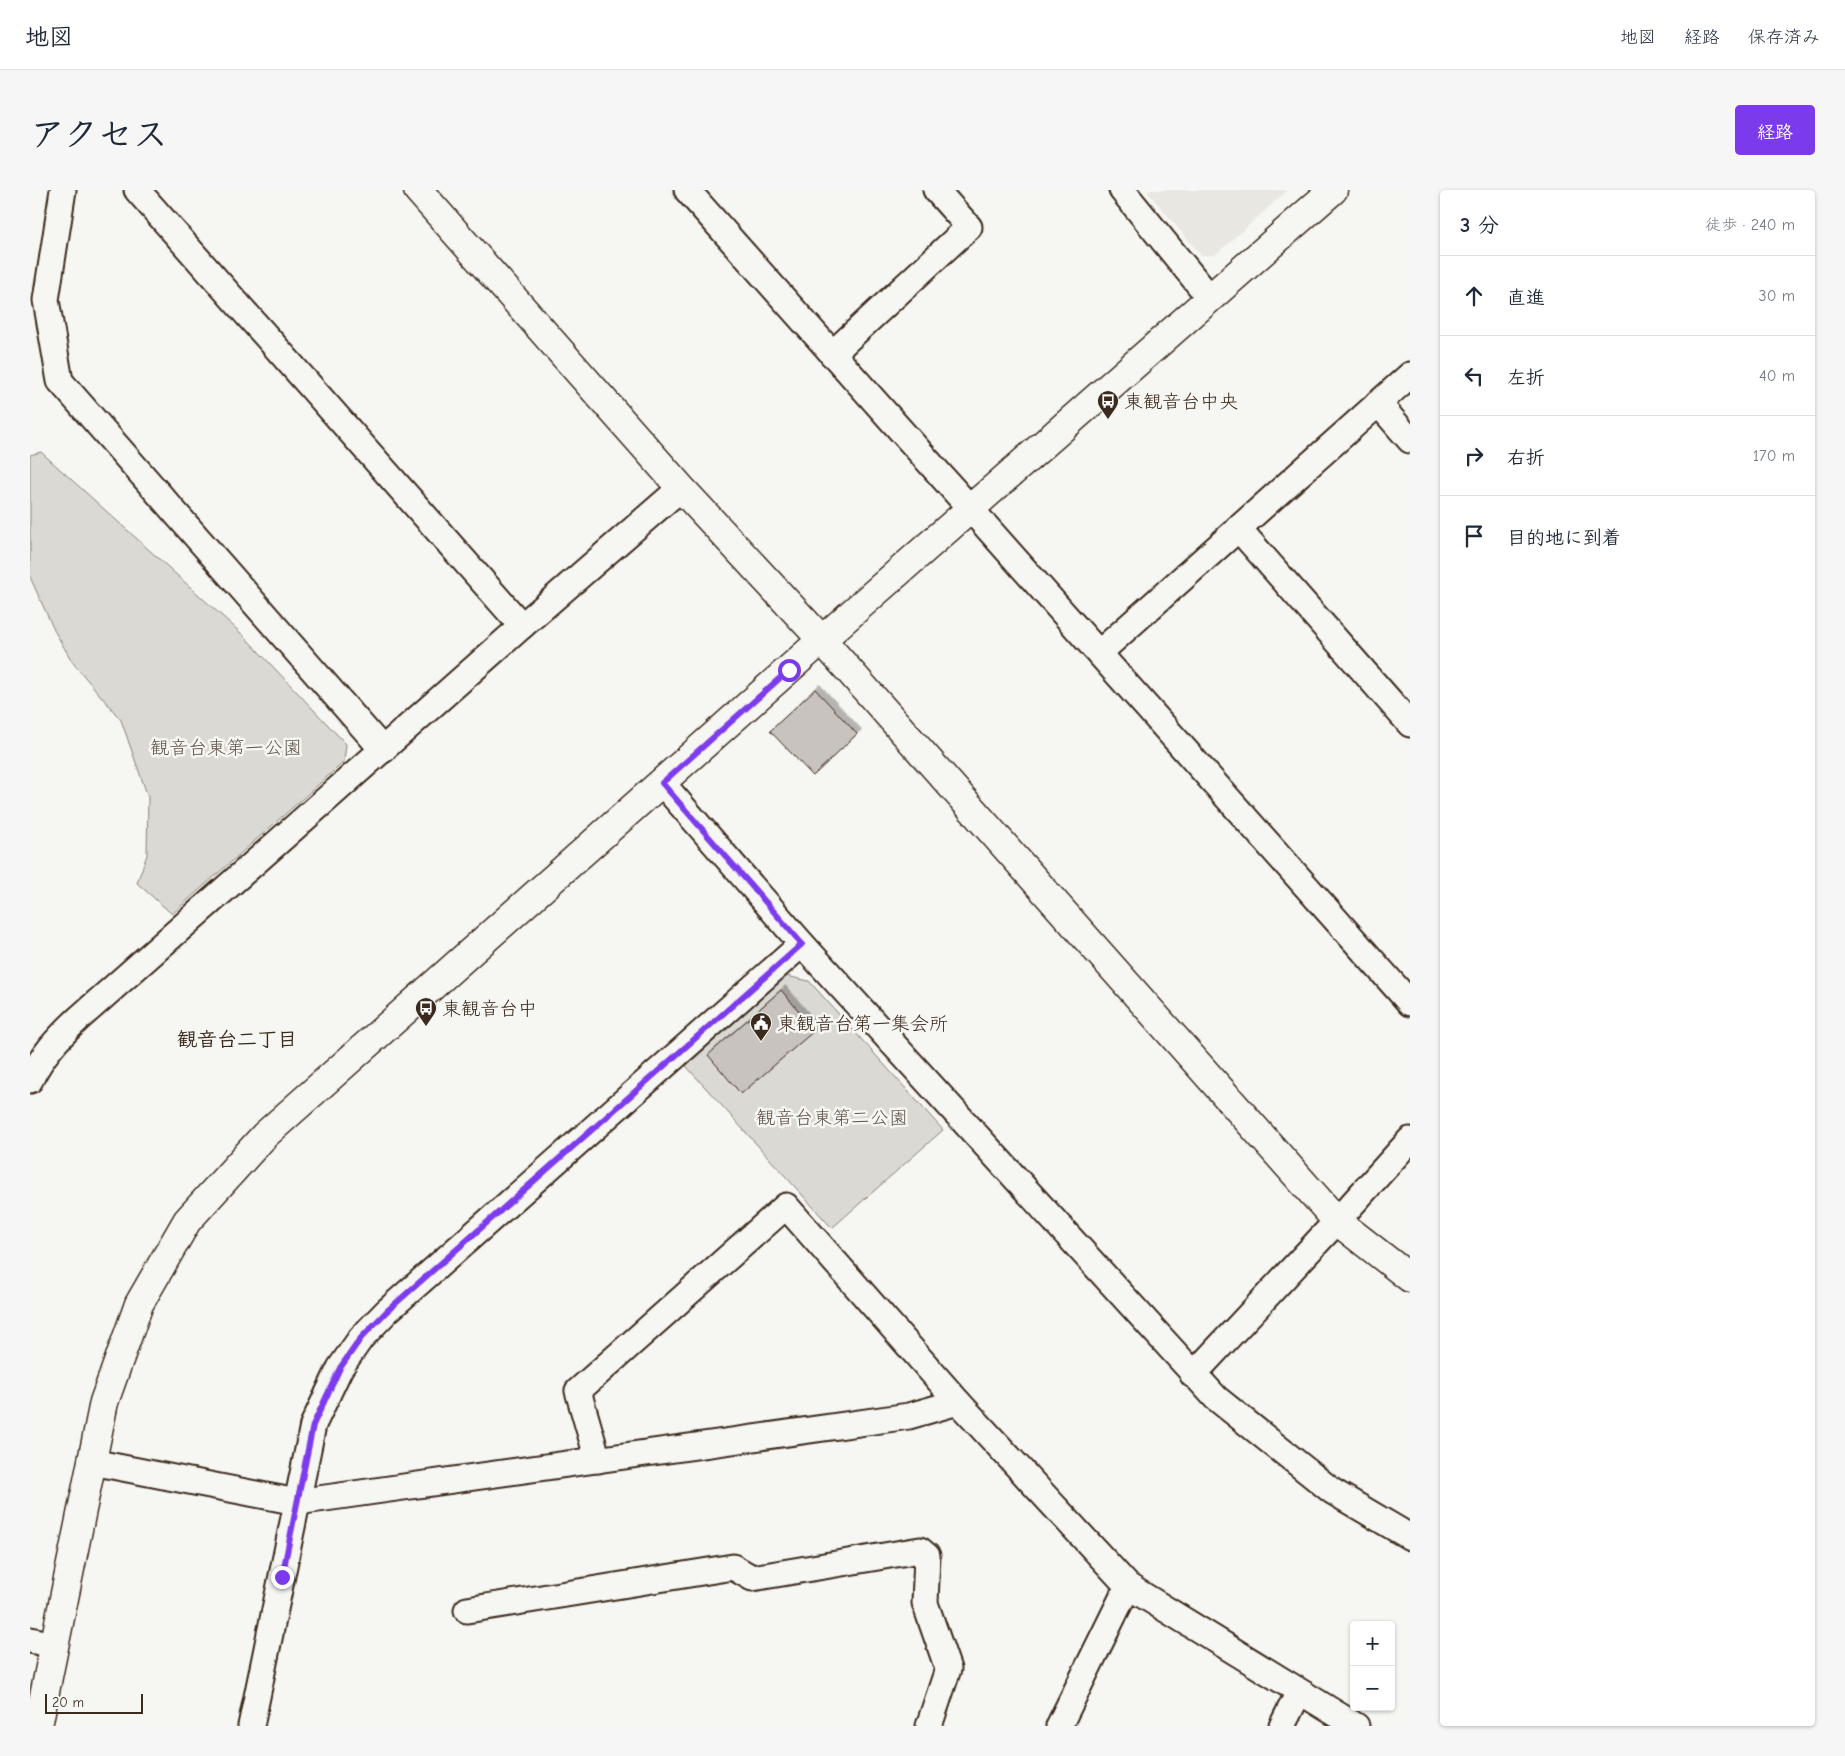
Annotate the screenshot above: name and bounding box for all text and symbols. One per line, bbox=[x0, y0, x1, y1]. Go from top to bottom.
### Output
text: 地図 bbox=[25, 23, 73, 51]
text: 地図 bbox=[1620, 27, 1656, 48]
text: 経路 bbox=[1684, 27, 1720, 48]
text: 保存済み bbox=[1748, 27, 1820, 48]
button: 経路 bbox=[1735, 105, 1815, 155]
text: アクセス bbox=[30, 114, 168, 155]
text: 3 分 bbox=[1460, 213, 1499, 237]
text: 徒歩 · 240 m bbox=[1705, 216, 1795, 234]
icon: ahead bbox=[1460, 282, 1488, 310]
text: 直進 bbox=[1507, 287, 1545, 309]
text: 30 m bbox=[1759, 287, 1795, 305]
icon: left bbox=[1460, 362, 1488, 390]
text: 左折 bbox=[1507, 367, 1545, 389]
text: 40 m bbox=[1759, 367, 1795, 385]
bus stop icon: 東観音台中央 bbox=[1096, 389, 1120, 420]
place label: 東観音台中央 bbox=[1124, 391, 1238, 413]
icon: right bbox=[1460, 442, 1488, 470]
text: 右折 bbox=[1507, 447, 1545, 469]
text: 170 m bbox=[1753, 447, 1795, 465]
icon: arrive bbox=[1460, 522, 1488, 550]
text: 目的地に到着 bbox=[1507, 527, 1621, 549]
route start bbox=[778, 659, 801, 682]
park label: 観音台東第一公園 bbox=[150, 737, 302, 759]
bus stop icon: 東観音台中 bbox=[414, 996, 438, 1027]
place label: 東観音台中 bbox=[442, 998, 537, 1020]
public building icon: 東観音台第一集会所 bbox=[749, 1011, 773, 1042]
place label: 東観音台第一集会所 bbox=[777, 1013, 948, 1035]
district label: 観音台二丁目 bbox=[177, 1028, 297, 1051]
park label: 観音台東第二公園 bbox=[756, 1107, 908, 1129]
route end bbox=[271, 1566, 294, 1589]
map controls bbox=[1350, 1621, 1395, 1711]
button: + bbox=[1350, 1621, 1395, 1666]
button: − bbox=[1350, 1666, 1395, 1711]
scale bar bbox=[45, 1691, 142, 1714]
text: 20 m bbox=[52, 1694, 84, 1711]

